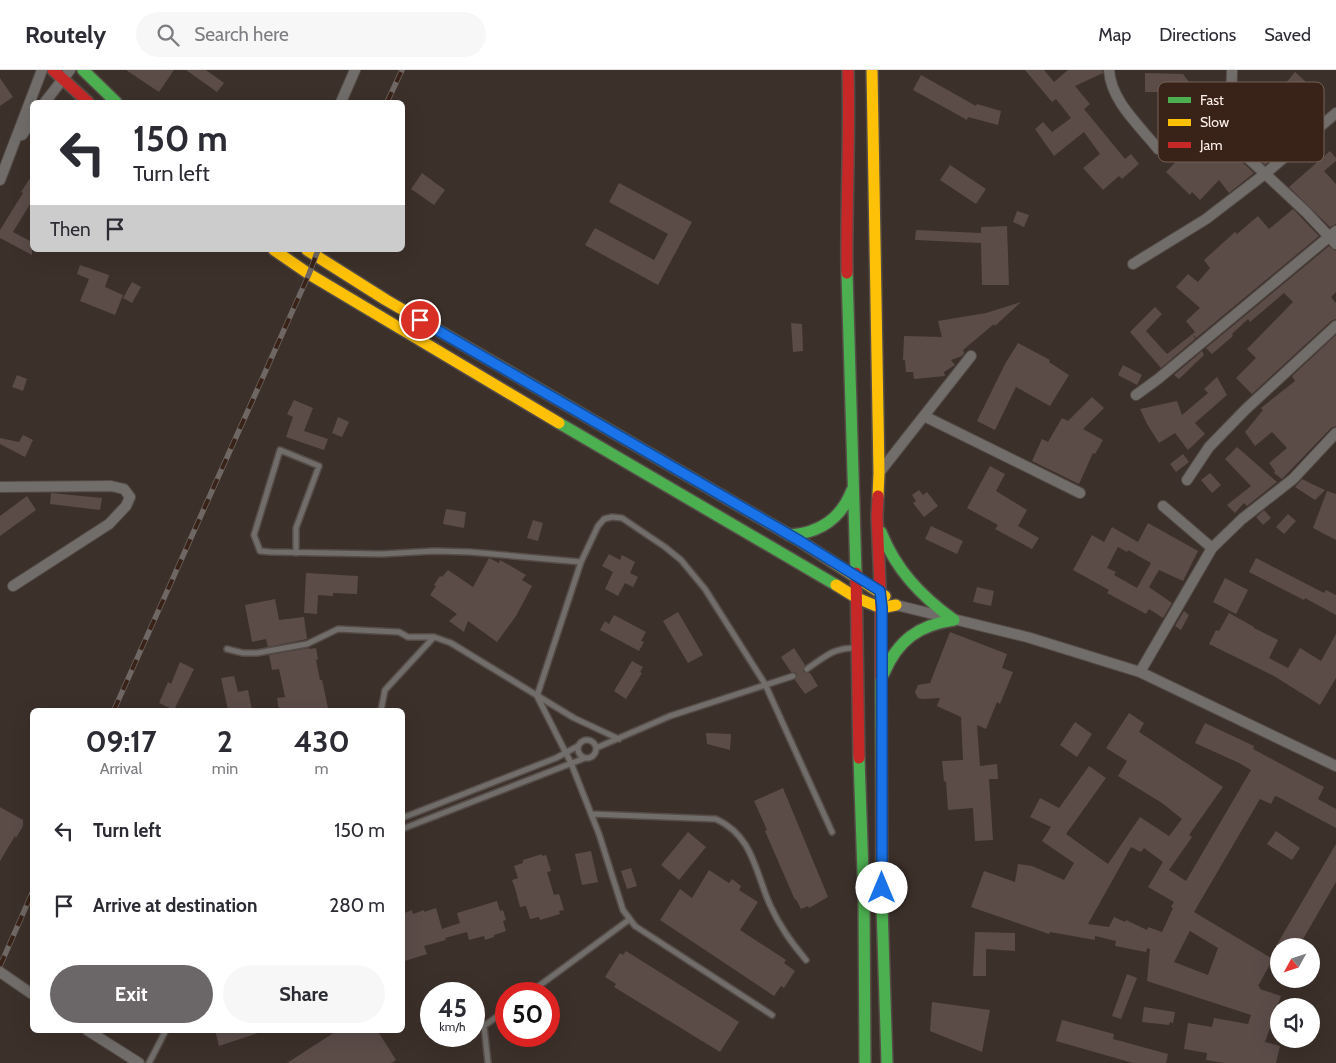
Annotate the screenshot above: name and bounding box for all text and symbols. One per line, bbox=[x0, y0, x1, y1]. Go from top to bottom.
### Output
search box bbox=[136, 12, 486, 57]
text: Routely bbox=[25, 20, 106, 49]
icon: search bbox=[154, 21, 182, 49]
text: Search here bbox=[194, 23, 289, 46]
text: Map bbox=[1098, 24, 1131, 46]
text: Directions bbox=[1159, 24, 1236, 46]
text: Saved bbox=[1264, 24, 1311, 46]
legend bbox=[1158, 82, 1324, 162]
text: Fast bbox=[1200, 91, 1224, 109]
text: Slow bbox=[1200, 113, 1229, 131]
text: 150 m bbox=[133, 117, 228, 160]
icon: left bbox=[50, 120, 115, 185]
text: Jam bbox=[1199, 136, 1222, 154]
text: Turn left bbox=[133, 160, 210, 187]
icon: arrive bbox=[101, 215, 129, 243]
text: Then bbox=[50, 218, 91, 241]
pin bbox=[399, 299, 441, 341]
icon: arrive bbox=[406, 306, 434, 334]
text: 09:17 bbox=[85, 723, 156, 760]
text: 2 bbox=[217, 723, 233, 760]
text: 430 bbox=[294, 723, 350, 760]
text: Arrival bbox=[100, 759, 142, 778]
text: min bbox=[212, 759, 238, 778]
text: m bbox=[315, 759, 329, 778]
icon: left bbox=[50, 817, 78, 845]
text: Turn left bbox=[93, 819, 161, 842]
text: 150 m bbox=[334, 819, 385, 842]
position arrow bbox=[855, 861, 907, 913]
icon: arrive bbox=[50, 892, 78, 920]
text: Arrive at destination bbox=[93, 894, 257, 917]
text: 280 m bbox=[329, 894, 385, 917]
north arrow bbox=[1270, 938, 1320, 988]
map controls bbox=[1270, 938, 1320, 1048]
button: Exit bbox=[50, 965, 213, 1023]
button: Share bbox=[223, 965, 385, 1023]
speed limit sign: 50 bbox=[495, 982, 560, 1047]
text: 45 bbox=[438, 993, 467, 1023]
button: sound bbox=[1270, 998, 1320, 1048]
text: km/h bbox=[439, 1019, 466, 1034]

